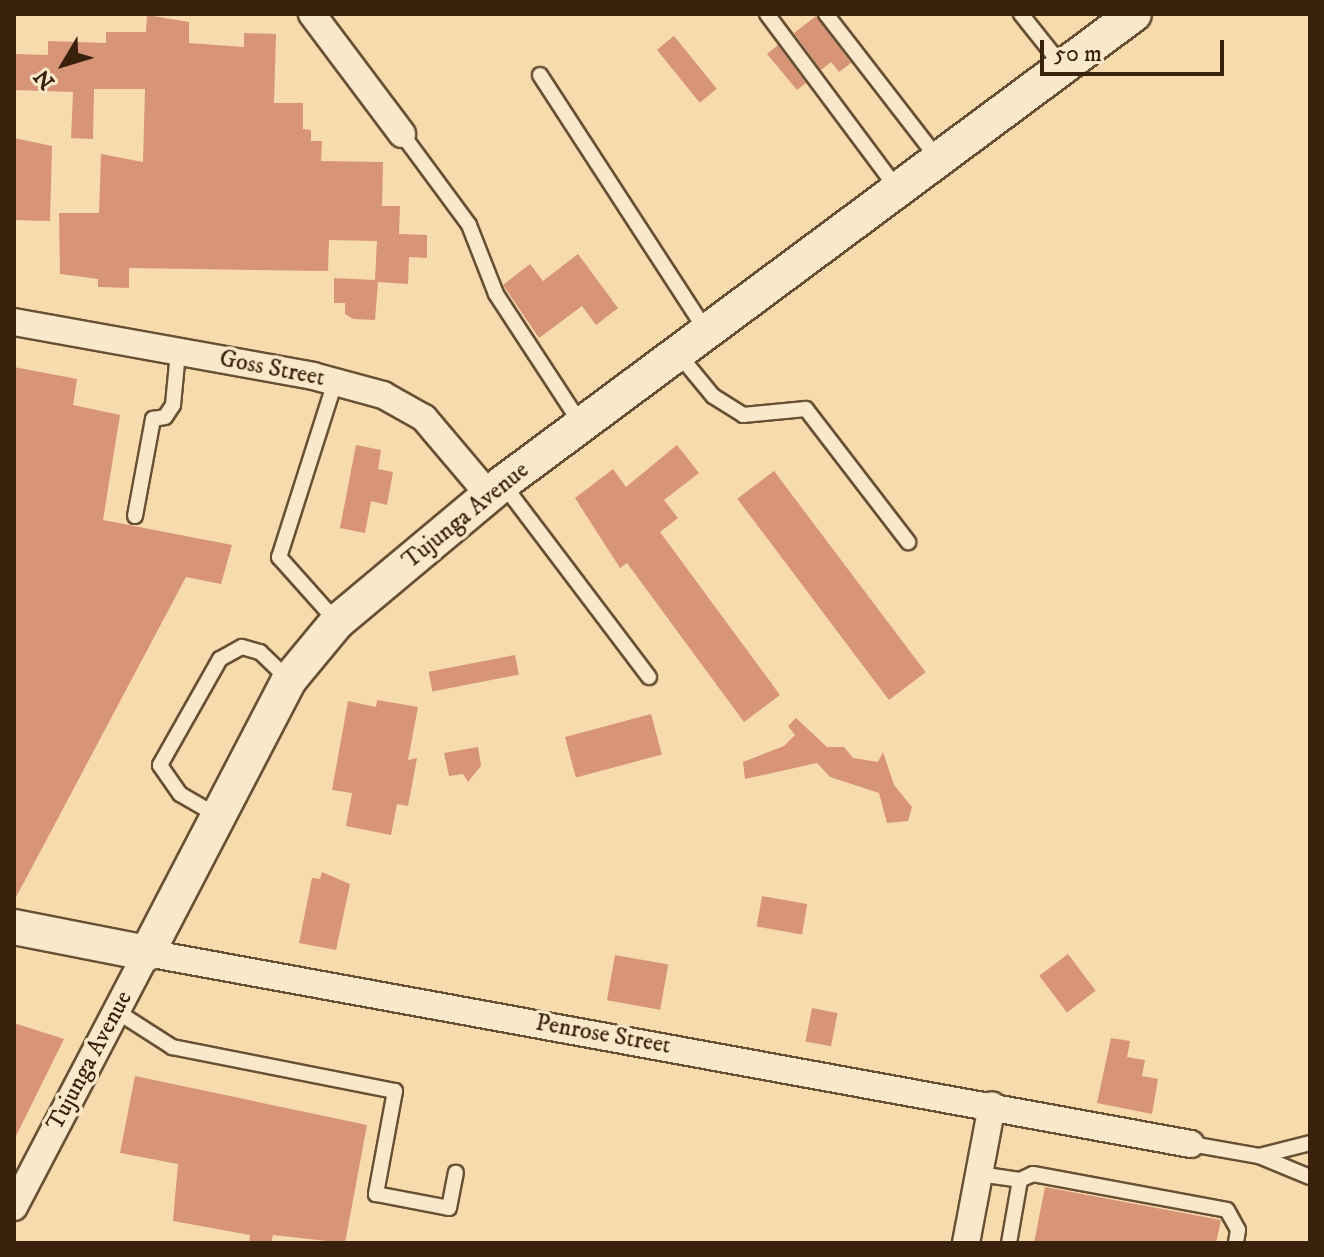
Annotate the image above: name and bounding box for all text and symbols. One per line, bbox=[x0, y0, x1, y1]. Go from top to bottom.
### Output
north arrow bbox=[24, 24, 104, 104]
scale bar bbox=[1044, 24, 1228, 74]
text: 50 m bbox=[1054, 39, 1102, 69]
text: N bbox=[28, 64, 61, 95]
street label: Goss Street bbox=[217, 345, 327, 393]
street label: Tujunga Avenue bbox=[397, 456, 535, 576]
street label: Tujunga Avenue bbox=[41, 986, 139, 1136]
street label: Penrose Street bbox=[533, 1009, 673, 1061]

